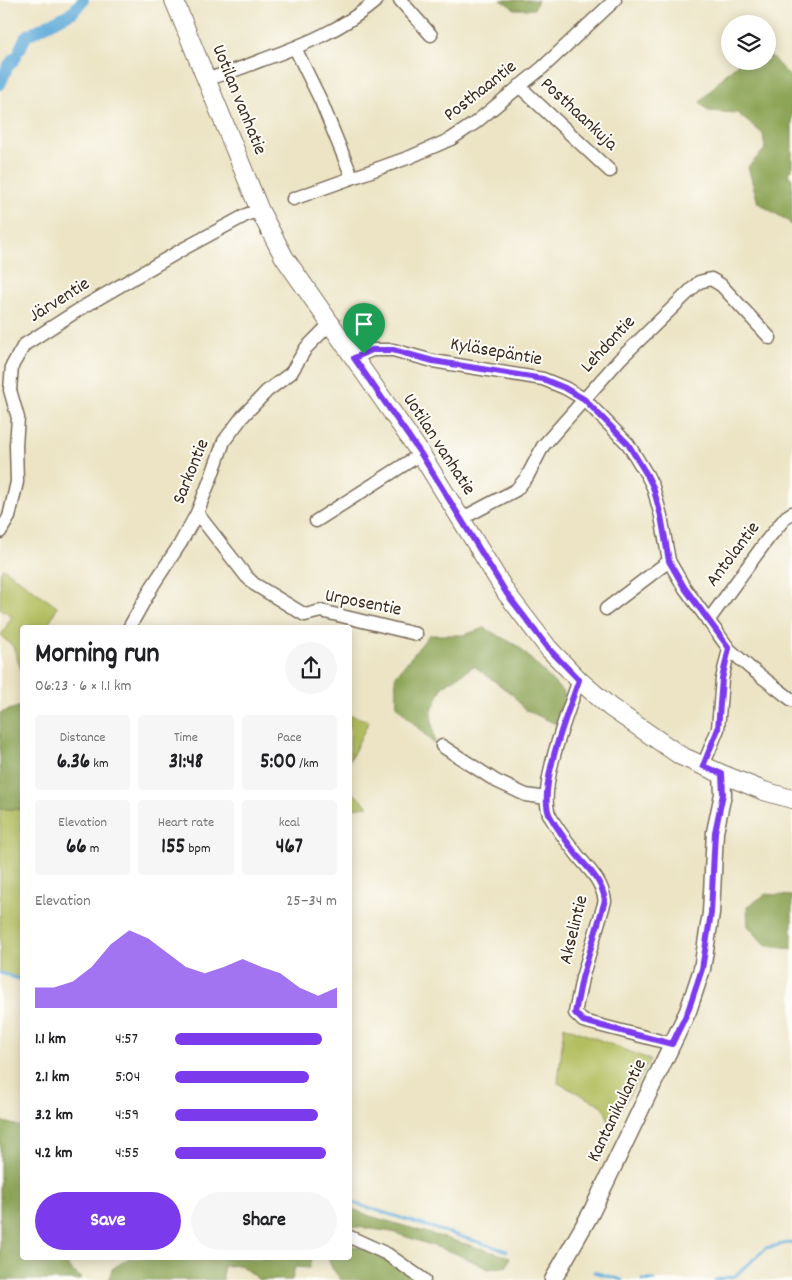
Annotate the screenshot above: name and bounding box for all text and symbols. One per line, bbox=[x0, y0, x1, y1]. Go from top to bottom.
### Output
map controls bbox=[721, 15, 776, 70]
button: layers bbox=[721, 15, 776, 70]
street label: Uotilan vanhatie bbox=[204, 41, 272, 159]
street label: Posthaantie bbox=[439, 55, 523, 129]
street label: Posthaankuja bbox=[533, 72, 624, 159]
street label: Järventie bbox=[24, 272, 96, 330]
pin bbox=[343, 303, 385, 354]
icon: arrive bbox=[350, 310, 378, 338]
street label: Lehdontie bbox=[575, 310, 643, 380]
street label: Kyläsepäntie bbox=[448, 332, 544, 374]
street label: Uotilan vanhatie bbox=[395, 389, 481, 501]
street label: Sarkontie bbox=[167, 435, 217, 509]
street label: Antolantie bbox=[700, 517, 768, 593]
street label: Urposentie bbox=[322, 583, 404, 625]
text: Morning run bbox=[35, 636, 159, 676]
button: share bbox=[285, 642, 337, 694]
text: 06:23 · 6 × 1.1 km bbox=[35, 675, 132, 698]
text: Distance bbox=[60, 728, 106, 748]
text: Time bbox=[174, 728, 198, 748]
text: Pace bbox=[277, 728, 302, 748]
text: 6.36 bbox=[57, 748, 90, 778]
text: 31:48 bbox=[169, 748, 203, 778]
text: 5:00 bbox=[260, 748, 296, 778]
text: km bbox=[90, 754, 109, 774]
text: /km bbox=[296, 754, 319, 774]
text: Elevation bbox=[58, 813, 107, 833]
text: Heart rate bbox=[158, 813, 214, 833]
text: kcal bbox=[279, 813, 300, 833]
text: 66 bbox=[66, 833, 87, 863]
text: 155 bbox=[161, 833, 185, 863]
text: 467 bbox=[276, 833, 303, 863]
text: m bbox=[87, 839, 99, 859]
text: bpm bbox=[185, 839, 211, 859]
text: Elevation bbox=[35, 890, 91, 913]
text: 25–34 m bbox=[286, 890, 337, 913]
street label: Akselintie bbox=[553, 893, 597, 967]
text: 1.1 km bbox=[35, 1028, 66, 1051]
text: 4:57 bbox=[115, 1028, 138, 1051]
street label: Kantanikulantie bbox=[581, 1055, 655, 1167]
text: 2.1 km bbox=[35, 1066, 69, 1089]
text: 5:04 bbox=[115, 1066, 140, 1089]
text: 3.2 km bbox=[35, 1104, 73, 1127]
text: 4:59 bbox=[115, 1104, 139, 1127]
text: 4.2 km bbox=[35, 1142, 73, 1165]
text: 4:55 bbox=[115, 1142, 139, 1165]
button: Save bbox=[35, 1192, 181, 1250]
button: Share bbox=[191, 1192, 337, 1250]

